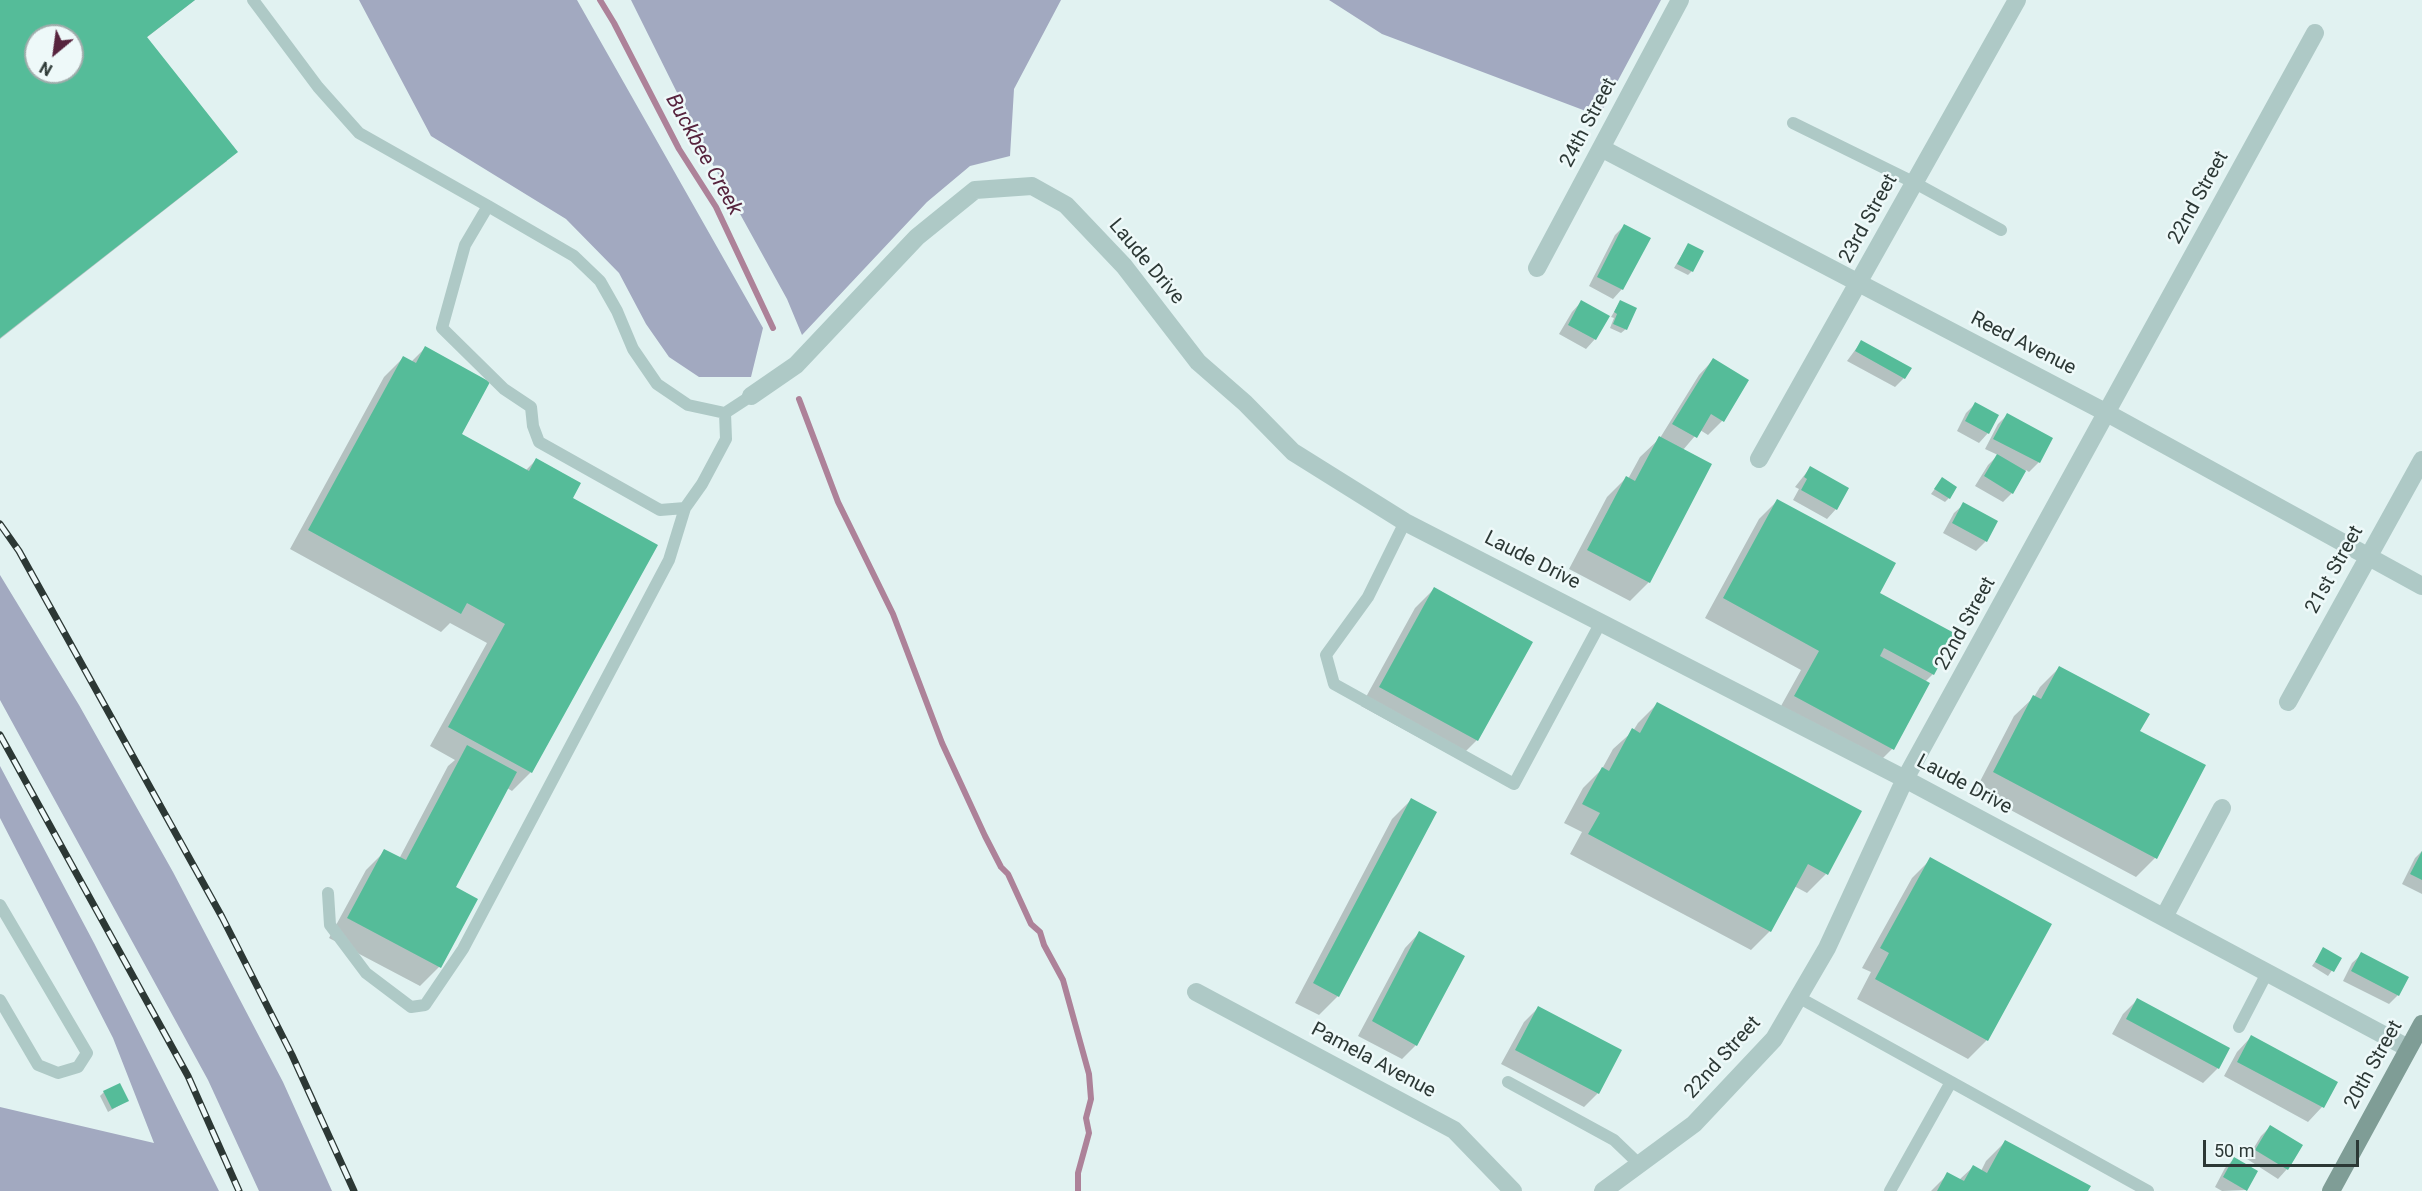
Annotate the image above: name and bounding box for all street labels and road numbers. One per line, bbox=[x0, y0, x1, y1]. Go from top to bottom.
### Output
street label: 24th Street bbox=[1555, 74, 1623, 172]
street label: 22nd Street bbox=[2164, 147, 2234, 249]
street label: 23rd Street bbox=[1835, 170, 1903, 268]
street label: Laude Drive bbox=[1103, 214, 1189, 310]
street label: Reed Avenue bbox=[1966, 307, 2080, 381]
street label: 21st Street bbox=[2301, 522, 2369, 618]
street label: Laude Drive bbox=[1480, 527, 1584, 595]
street label: 22nd Street bbox=[1931, 573, 2001, 675]
street label: Laude Drive bbox=[1912, 750, 2016, 820]
street label: 22nd Street bbox=[1680, 1012, 1766, 1104]
street label: 20th Street bbox=[2340, 1016, 2408, 1114]
street label: Pamela Avenue bbox=[1307, 1018, 1439, 1104]

